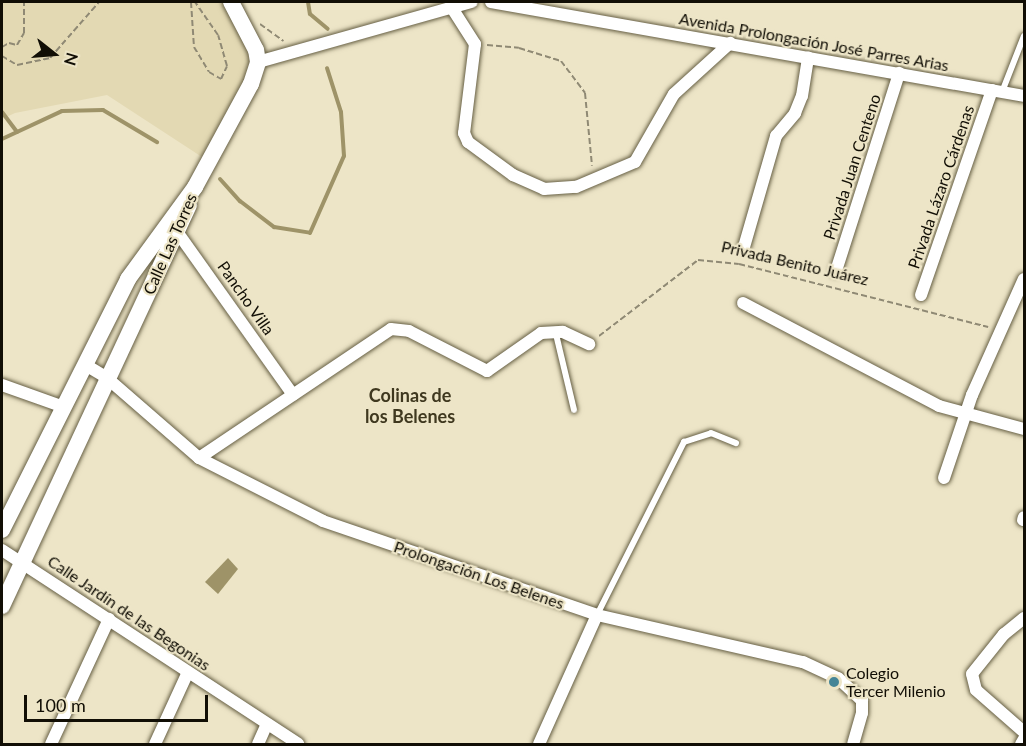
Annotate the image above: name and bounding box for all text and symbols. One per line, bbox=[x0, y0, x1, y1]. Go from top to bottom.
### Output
street label: Avenida Prolongación José Parres Arias bbox=[677, 9, 951, 75]
north arrow bbox=[24, 24, 84, 84]
text: N bbox=[61, 51, 83, 68]
street label: Privada Juan Centeno bbox=[819, 92, 885, 242]
street label: Privada Lázaro Cárdenas bbox=[904, 103, 978, 271]
street label: Calle Las Torres bbox=[139, 190, 201, 298]
street label: Privada Benito Juárez bbox=[719, 237, 871, 289]
street label: Pancho Villa bbox=[213, 257, 279, 339]
district label: Colinas de los Belenes bbox=[365, 385, 455, 428]
street label: Prolongación Los Belenes bbox=[391, 537, 567, 613]
street label: Calle Jardín de las Begonias bbox=[44, 551, 214, 675]
place label: Colegio Tercer Milenio bbox=[846, 663, 946, 701]
marker: Colegio Tercer Milenio bbox=[827, 675, 841, 689]
scale bar bbox=[27, 683, 212, 721]
text: 100 m bbox=[35, 694, 86, 716]

